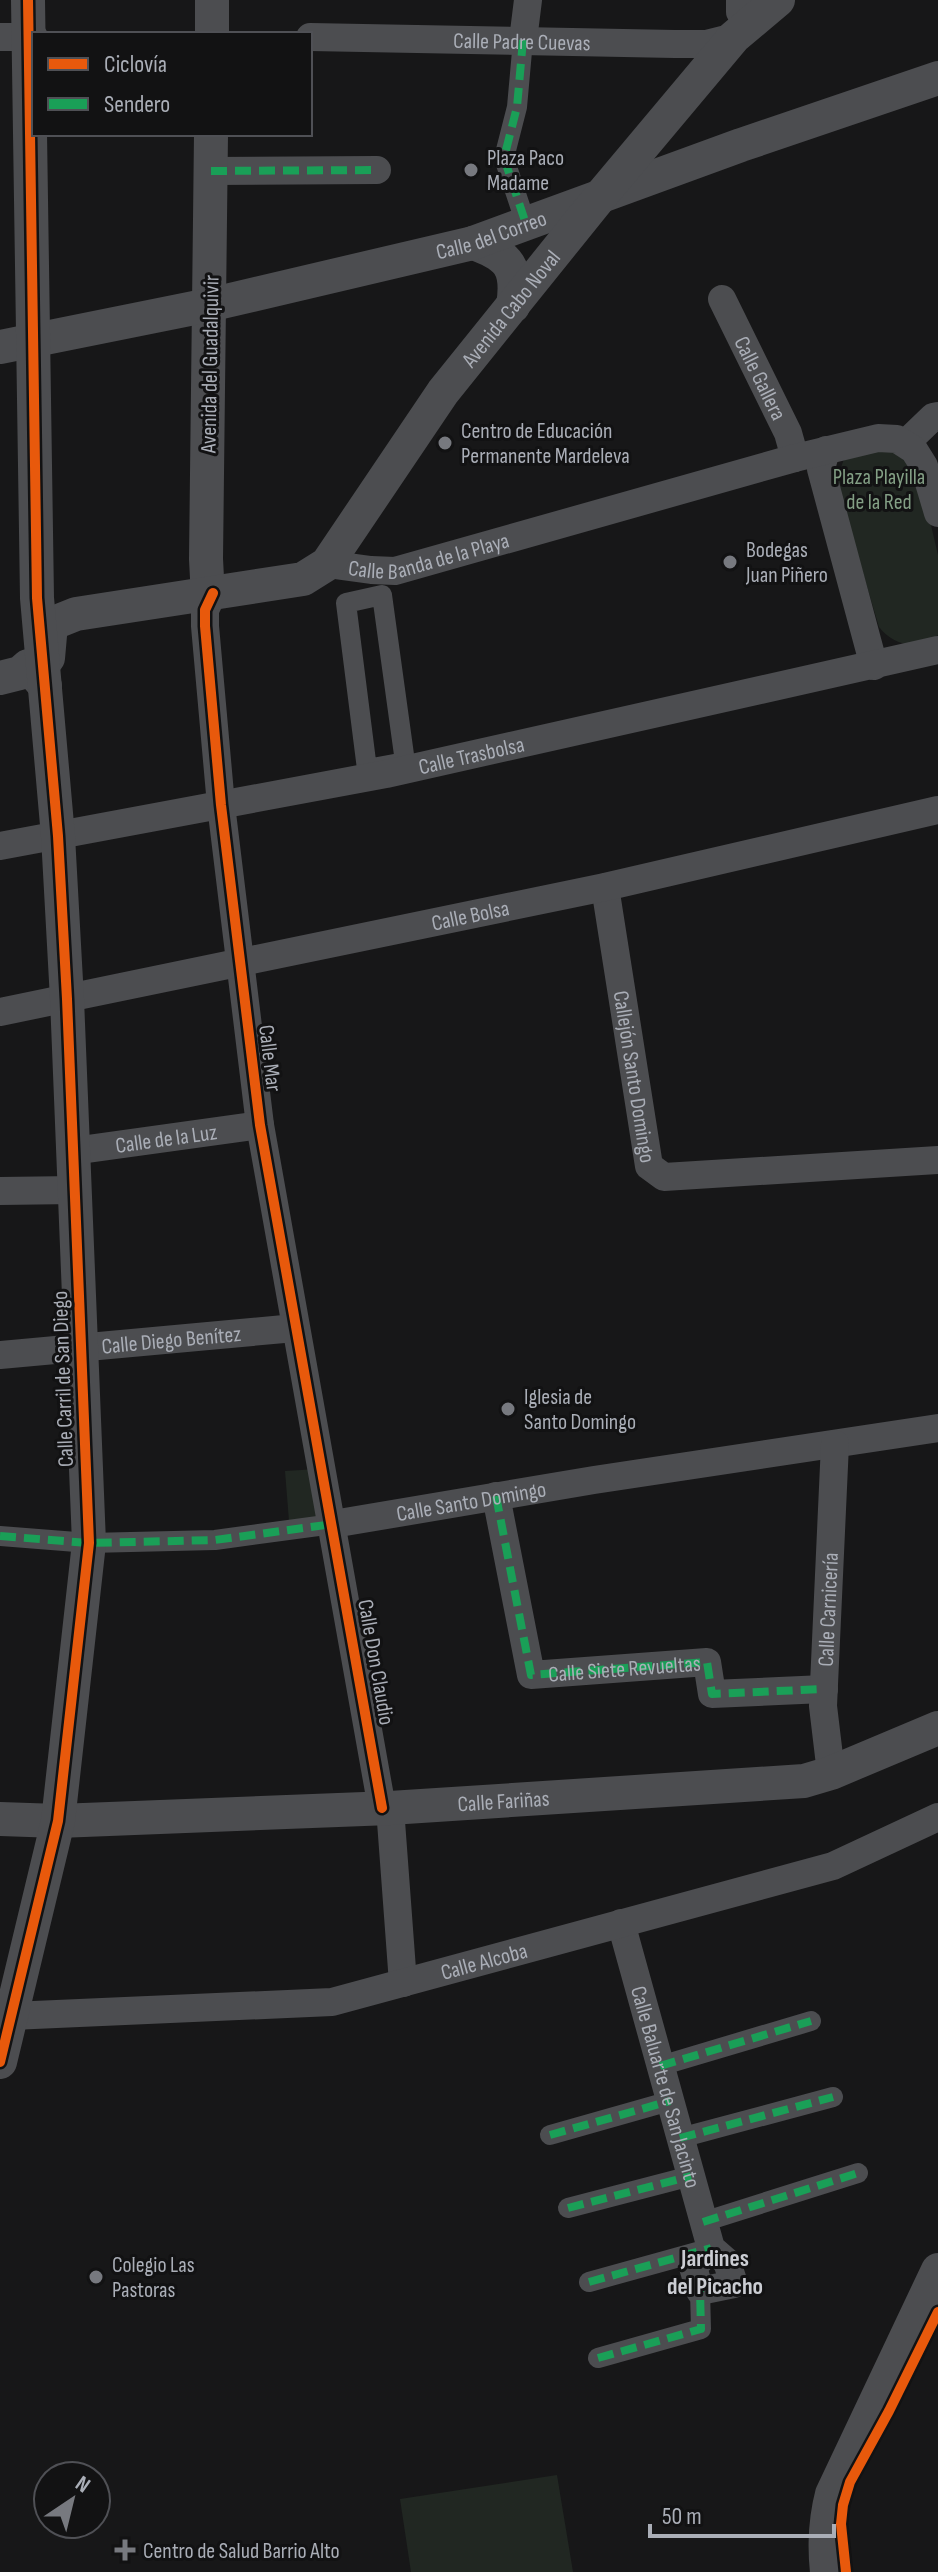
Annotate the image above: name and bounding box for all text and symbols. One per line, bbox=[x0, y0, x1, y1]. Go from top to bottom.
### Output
street label: Calle Padre Cuevas bbox=[453, 28, 591, 57]
legend bbox=[32, 32, 312, 136]
text: Ciclovía bbox=[104, 50, 167, 79]
text: Sendero bbox=[104, 90, 170, 119]
place label: Plaza Paco Madame bbox=[487, 145, 564, 197]
marker: Plaza Paco Madame bbox=[462, 161, 480, 179]
street label: Calle del Correo bbox=[433, 205, 551, 266]
street label: Avenida Cabo Noval bbox=[456, 245, 567, 374]
street label: Avenida del Guadalquivir bbox=[195, 275, 226, 454]
street label: Calle Gallera bbox=[728, 332, 792, 425]
place label: Centro de Educación Permanente Mardeleva bbox=[461, 418, 630, 470]
marker: Centro de Educación Permanente Mardeleva bbox=[436, 434, 454, 452]
park label: Plaza Playilla de la Red bbox=[833, 464, 925, 516]
street label: Calle Banda de la Playa bbox=[347, 527, 512, 586]
place label: Bodegas Juan Piñero bbox=[745, 537, 828, 589]
marker: Bodegas Juan Piñero bbox=[721, 553, 739, 571]
street label: Calle Trasbolsa bbox=[416, 731, 527, 781]
street label: Calle Bolsa bbox=[429, 895, 512, 938]
street label: Callejón Santo Domingo bbox=[607, 989, 660, 1165]
street label: Calle Mar bbox=[252, 1023, 287, 1093]
street label: Calle de la Luz bbox=[114, 1119, 219, 1160]
street label: Calle Carril de San Diego bbox=[47, 1290, 80, 1467]
street label: Calle Diego Benítez bbox=[101, 1321, 242, 1361]
place label: Iglesia de Santo Domingo bbox=[524, 1384, 636, 1436]
marker: Iglesia de Santo Domingo bbox=[499, 1400, 517, 1418]
street label: Calle Santo Domingo bbox=[394, 1476, 548, 1528]
street label: Calle Carnicería bbox=[813, 1552, 845, 1667]
street label: Calle Don Claudio bbox=[351, 1597, 400, 1727]
street label: Calle Siete Revueltas bbox=[547, 1651, 702, 1689]
street label: Calle Fariñas bbox=[457, 1786, 550, 1819]
street label: Calle Alcoba bbox=[438, 1938, 530, 1987]
street label: Calle Baluarte de San Jacinto bbox=[624, 1983, 706, 2191]
district label: Jardines del Picacho bbox=[667, 2244, 763, 2301]
place label: Colegio Las Pastoras bbox=[112, 2252, 195, 2304]
marker: Colegio Las Pastoras bbox=[87, 2268, 105, 2286]
north arrow bbox=[32, 2460, 112, 2540]
text: N bbox=[70, 2470, 95, 2499]
scale bar bbox=[650, 2488, 834, 2538]
text: 50 m bbox=[662, 2502, 702, 2531]
place label: Centro de Salud Barrio Alto bbox=[143, 2538, 340, 2565]
marker: Centro de Salud Barrio Alto bbox=[114, 2539, 136, 2561]

